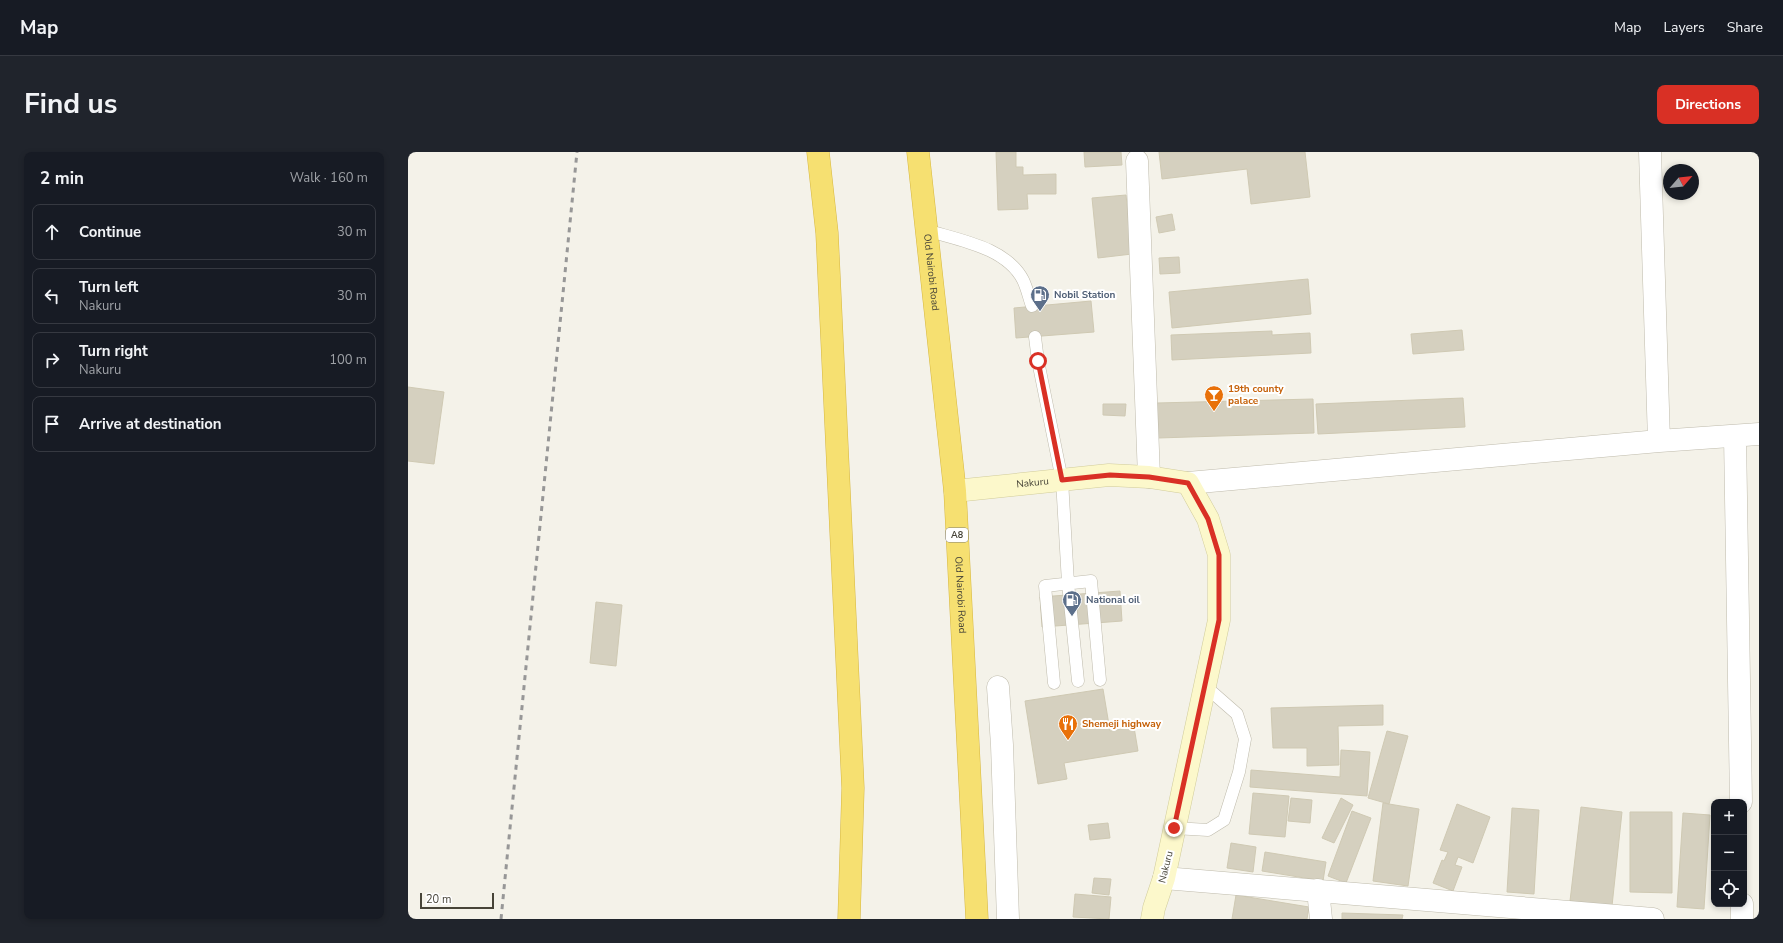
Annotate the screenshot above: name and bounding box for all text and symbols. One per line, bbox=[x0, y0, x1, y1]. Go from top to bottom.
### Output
text: Map bbox=[20, 15, 58, 41]
text: Map bbox=[1614, 18, 1641, 37]
text: Layers bbox=[1663, 18, 1705, 37]
text: Share bbox=[1727, 18, 1763, 37]
text: Find us bbox=[24, 85, 118, 123]
button: Directions bbox=[1657, 85, 1759, 124]
north arrow bbox=[1663, 164, 1699, 200]
text: 2 min bbox=[40, 167, 84, 190]
text: Walk · 160 m bbox=[290, 169, 368, 187]
icon: ahead bbox=[41, 221, 63, 243]
text: Continue bbox=[79, 222, 141, 242]
text: 30 m bbox=[337, 223, 367, 241]
street label: Old Nairobi Road bbox=[920, 233, 942, 312]
text: Turn left bbox=[79, 277, 138, 297]
fuel station icon: Nobil Station bbox=[1029, 284, 1051, 312]
icon: left bbox=[41, 285, 63, 307]
text: 30 m bbox=[337, 287, 367, 305]
place label: Nobil Station bbox=[1054, 288, 1115, 302]
text: Nakuru bbox=[79, 297, 121, 315]
text: Turn right bbox=[79, 341, 148, 361]
icon: right bbox=[41, 349, 63, 371]
text: 100 m bbox=[329, 351, 367, 369]
route start bbox=[1029, 352, 1047, 370]
text: Nakuru bbox=[79, 361, 121, 379]
place label: 19th county palace bbox=[1228, 382, 1284, 408]
bar icon: 19th county palace bbox=[1203, 384, 1225, 412]
icon: arrive bbox=[41, 413, 63, 435]
text: Arrive at destination bbox=[79, 414, 222, 434]
street label: Nakuru bbox=[1016, 474, 1049, 492]
road number: A8 bbox=[946, 528, 968, 542]
street label: Old Nairobi Road bbox=[951, 556, 969, 634]
fuel station icon: National oil bbox=[1061, 589, 1083, 617]
place label: National oil bbox=[1086, 593, 1141, 607]
restaurant icon: Shemeji highway bbox=[1057, 713, 1079, 741]
place label: Shemeji highway bbox=[1082, 717, 1162, 731]
map controls bbox=[1711, 799, 1747, 907]
button: + bbox=[1711, 799, 1747, 835]
route end bbox=[1165, 819, 1183, 837]
button: − bbox=[1711, 835, 1747, 871]
street label: Nakuru bbox=[1155, 850, 1177, 884]
button: locate bbox=[1711, 871, 1747, 907]
scale bar bbox=[420, 891, 494, 910]
text: 20 m bbox=[426, 892, 451, 907]

